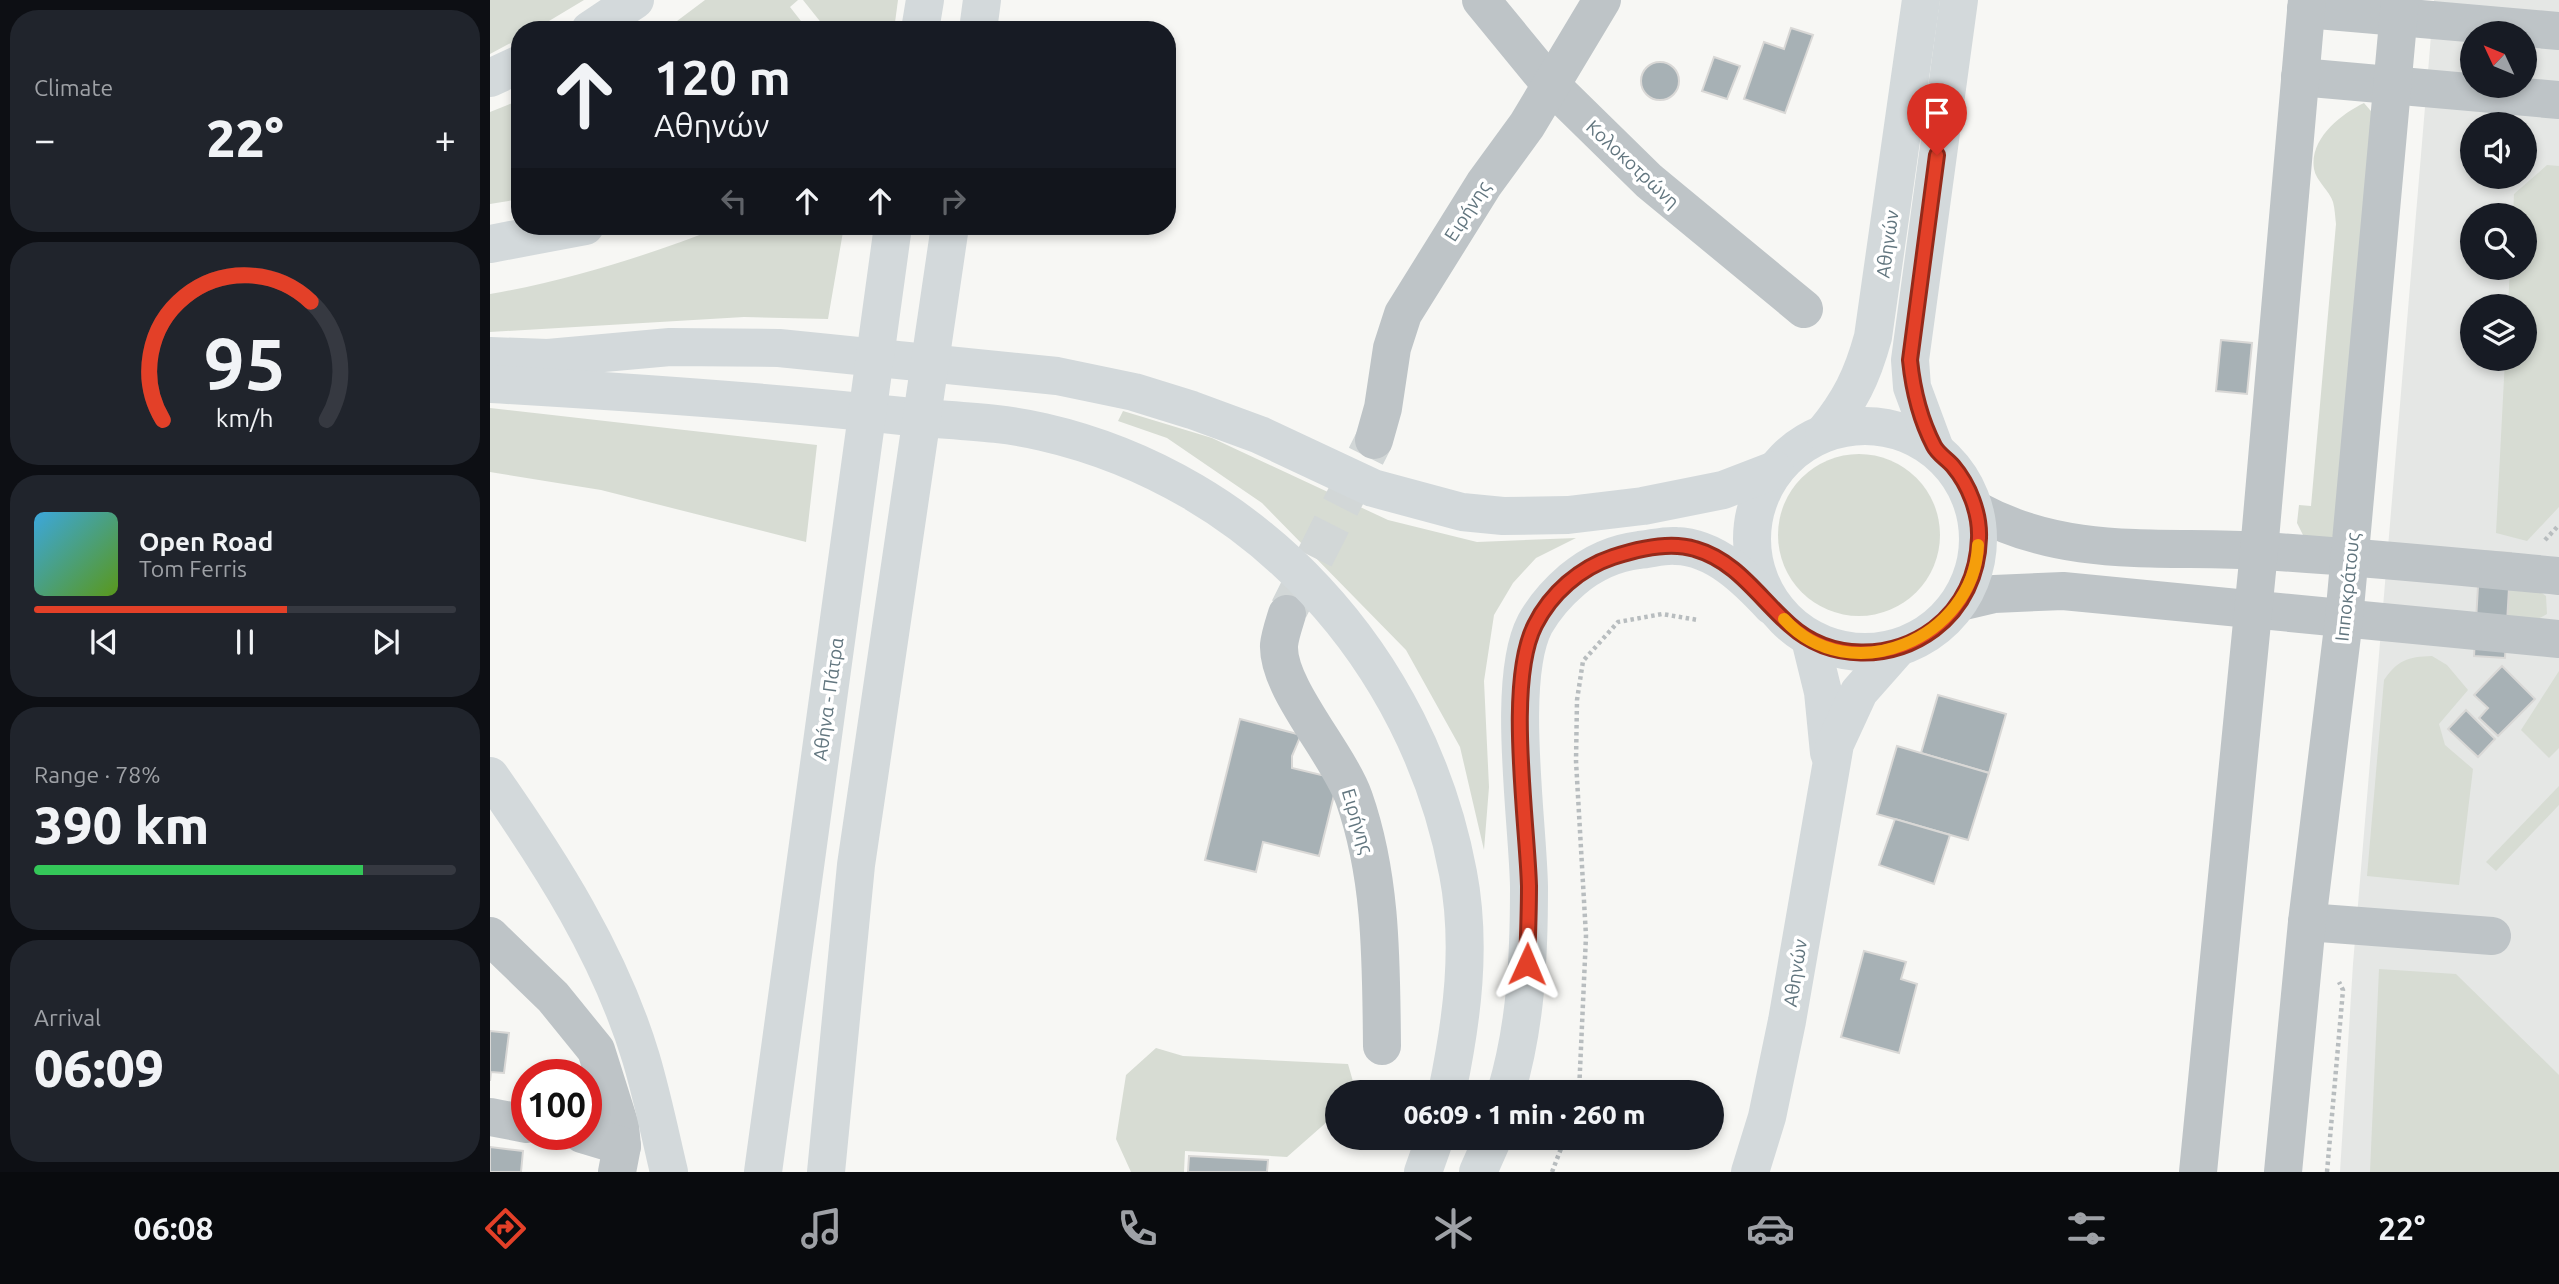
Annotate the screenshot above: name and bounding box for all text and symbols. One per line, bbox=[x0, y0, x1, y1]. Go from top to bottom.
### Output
north arrow bbox=[2460, 21, 2538, 98]
map controls bbox=[2460, 21, 2537, 371]
icon: ahead bbox=[539, 49, 630, 140]
text: 120 m bbox=[654, 49, 791, 104]
text: Climate bbox=[34, 75, 113, 100]
pin bbox=[1907, 83, 1967, 155]
icon: arrive bbox=[1918, 94, 1956, 132]
text: Αθηνών bbox=[654, 107, 769, 143]
text: 22° bbox=[206, 109, 284, 167]
button: sound bbox=[2460, 112, 2537, 189]
street label: Κολοκοτρώνη bbox=[1582, 115, 1684, 213]
text: − bbox=[34, 118, 55, 160]
text: + bbox=[435, 118, 456, 160]
street label: Ειρήνης bbox=[1440, 177, 1495, 245]
icon: left bbox=[715, 182, 753, 220]
icon: ahead bbox=[788, 182, 826, 220]
icon: ahead bbox=[861, 182, 899, 220]
icon: right bbox=[934, 182, 972, 220]
button: search bbox=[2460, 203, 2537, 280]
street label: Αθηνών bbox=[1871, 209, 1903, 279]
button: layers bbox=[2460, 294, 2537, 371]
text: 95 bbox=[204, 322, 286, 404]
text: km/h bbox=[216, 403, 274, 431]
text: Open Road bbox=[139, 527, 273, 556]
street label: Ιπποκράτους bbox=[2330, 531, 2364, 642]
text: Tom Ferris bbox=[139, 556, 247, 581]
icon: previous bbox=[85, 623, 123, 661]
icon: pause bbox=[226, 623, 264, 661]
icon: next bbox=[367, 623, 405, 661]
street label: Αθήνα - Πάτρα bbox=[808, 636, 848, 762]
text: Range · 78% bbox=[34, 762, 161, 787]
street label: Ειρήνης bbox=[1338, 786, 1378, 857]
text: 390 km bbox=[34, 796, 209, 854]
position arrow bbox=[1490, 927, 1564, 1001]
street label: Αθηνών bbox=[1779, 938, 1811, 1008]
text: Arrival bbox=[34, 1005, 101, 1030]
text: 06:09 bbox=[34, 1039, 164, 1097]
speed limit sign: 100 bbox=[511, 1059, 602, 1150]
text: 06:09 · 1 min · 260 m bbox=[1404, 1100, 1645, 1129]
icon: directions bbox=[481, 1204, 530, 1253]
icon: music bbox=[797, 1204, 846, 1253]
icon: phone bbox=[1113, 1204, 1162, 1253]
icon: climate bbox=[1429, 1204, 1478, 1253]
icon: car bbox=[1746, 1204, 1795, 1253]
icon: filters bbox=[2062, 1204, 2111, 1253]
text: 06:08 bbox=[134, 1210, 214, 1246]
text: 22° bbox=[2378, 1210, 2425, 1246]

